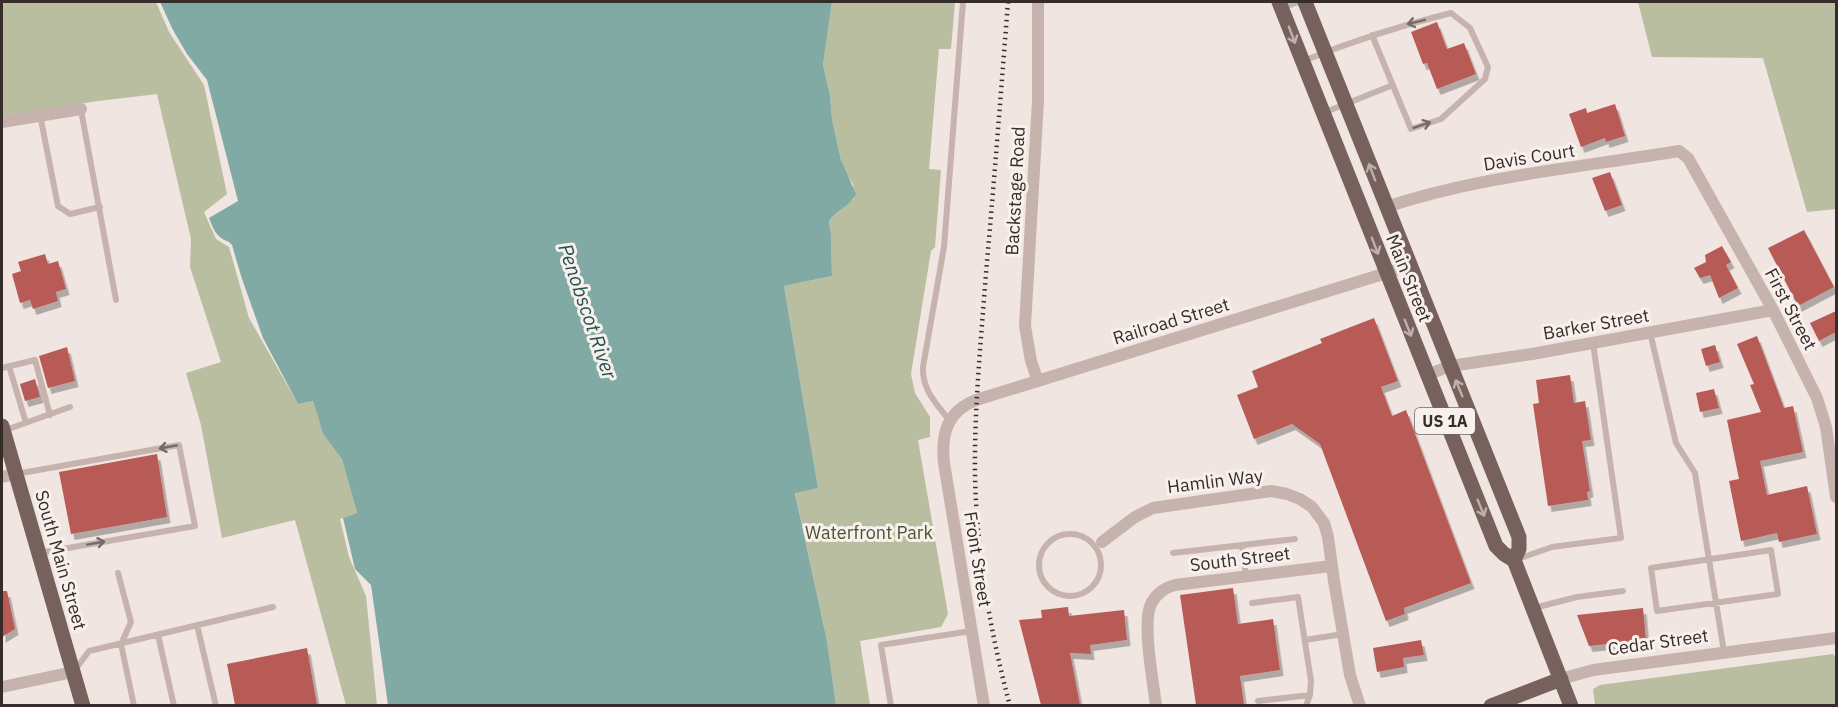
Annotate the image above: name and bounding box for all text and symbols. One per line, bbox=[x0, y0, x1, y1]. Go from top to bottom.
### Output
one-way arrow bbox=[1407, 16, 1426, 28]
one-way arrow bbox=[1287, 25, 1298, 44]
one-way arrow bbox=[1412, 119, 1431, 130]
street label: Backstage Road bbox=[1000, 126, 1030, 256]
street label: Davis Court bbox=[1482, 138, 1576, 176]
one-way arrow bbox=[1366, 164, 1377, 182]
street label: Main Street bbox=[1381, 231, 1437, 325]
one-way arrow bbox=[1370, 236, 1381, 255]
water label: Penobscot River bbox=[552, 240, 624, 383]
street label: First Street bbox=[1760, 264, 1822, 354]
street label: Railroad Street bbox=[1110, 292, 1232, 350]
street label: Barker Street bbox=[1541, 303, 1651, 345]
one-way arrow bbox=[1403, 318, 1414, 336]
one-way arrow bbox=[1453, 380, 1464, 398]
road number: US 1A bbox=[1415, 408, 1475, 434]
one-way arrow bbox=[158, 442, 178, 453]
street label: Hamlin Way bbox=[1166, 464, 1264, 498]
street label: South Main Street bbox=[30, 488, 92, 632]
one-way arrow bbox=[1476, 499, 1487, 517]
street label: Front Street bbox=[959, 510, 997, 608]
park label: Waterfront Park bbox=[805, 521, 933, 544]
one-way arrow bbox=[86, 537, 105, 548]
street label: South Street bbox=[1189, 541, 1291, 577]
street label: Cedar Street bbox=[1606, 624, 1710, 660]

